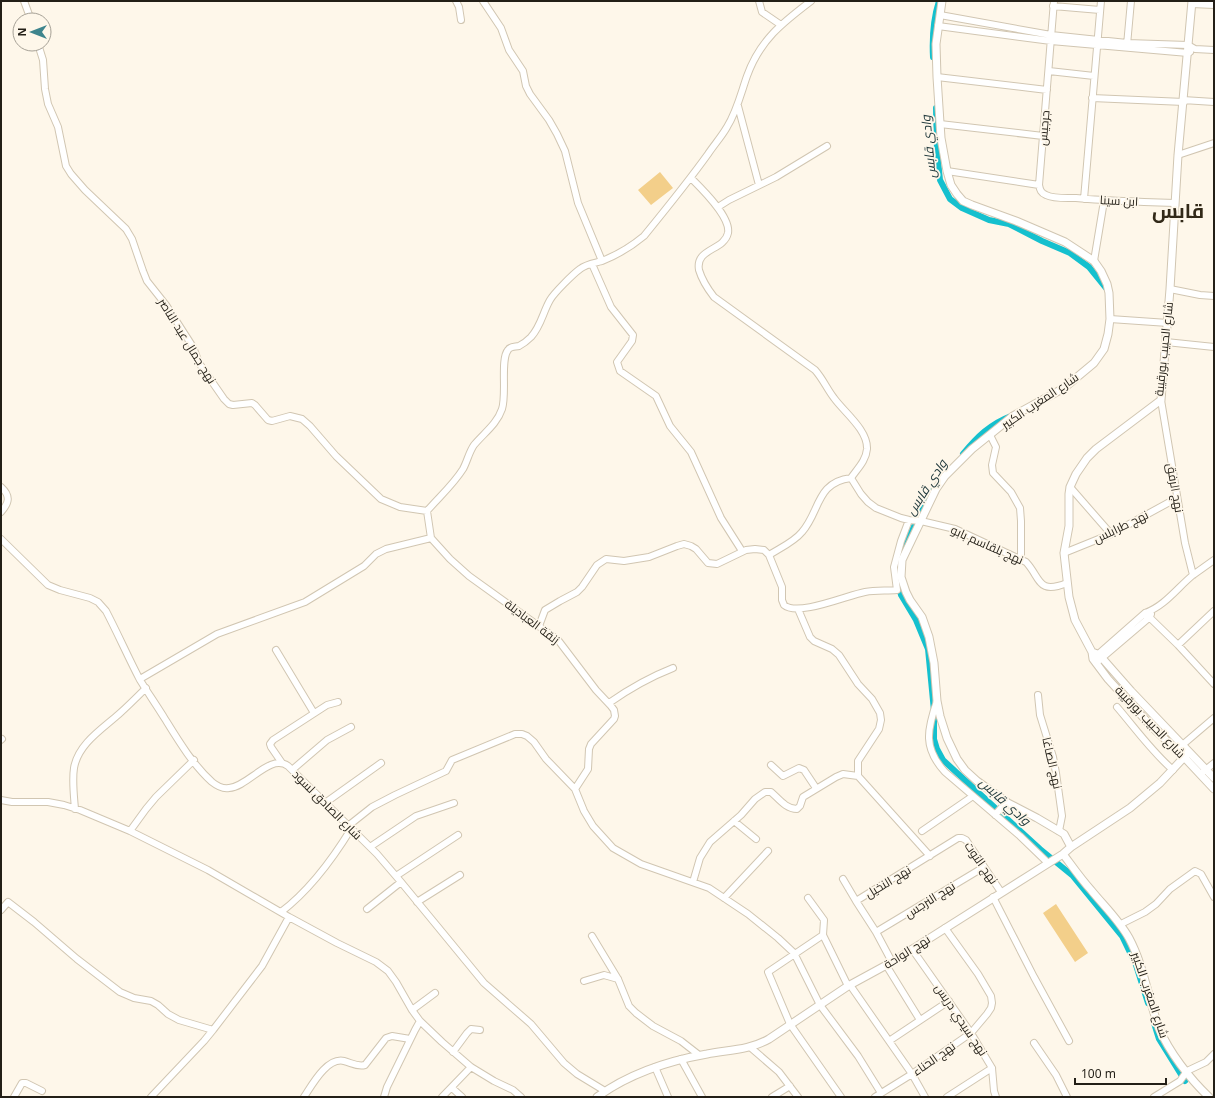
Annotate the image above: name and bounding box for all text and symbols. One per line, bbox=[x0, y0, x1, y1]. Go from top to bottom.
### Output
north arrow bbox=[12, 12, 52, 52]
text: N bbox=[14, 28, 29, 36]
street label: جرجيس bbox=[1033, 110, 1054, 146]
water label: وادي قابس bbox=[916, 114, 942, 179]
street label: ابن سينا bbox=[1099, 191, 1139, 210]
district label: قابس bbox=[1152, 197, 1204, 224]
street label: نهج جمال عبد الناصر bbox=[154, 294, 221, 387]
street label: شارع الحبيب بورقيبة bbox=[1150, 301, 1177, 397]
street label: شارع المغرب الكبير bbox=[997, 368, 1082, 433]
water label: وادي قابس bbox=[901, 455, 953, 520]
street label: نهج الرفق bbox=[1163, 462, 1188, 514]
street label: نهج طرابلس bbox=[1090, 506, 1151, 547]
street label: نهج بلقاسم بابو bbox=[948, 521, 1026, 568]
street label: زنقة العباديلة bbox=[501, 595, 563, 648]
street label: شارع الحبيب بورقيبة bbox=[1111, 682, 1189, 762]
street label: نهج الصاغا bbox=[1038, 735, 1067, 790]
street label: شارع الصادق لسود bbox=[289, 766, 366, 843]
water label: وادي قابس bbox=[974, 773, 1035, 831]
street label: نهج التوت bbox=[961, 838, 1002, 887]
street label: نهج النخيل bbox=[862, 861, 914, 902]
street label: نهج النرجس bbox=[901, 877, 958, 922]
street label: نهج الواحة bbox=[880, 931, 933, 973]
street label: شارع المغرب الكبير bbox=[1127, 949, 1173, 1040]
street label: نهج سيدي دريس bbox=[929, 980, 992, 1060]
street label: نهج الحناء bbox=[909, 1038, 959, 1080]
scale bar bbox=[1075, 1060, 1166, 1086]
text: 100 m bbox=[1081, 1065, 1116, 1082]

